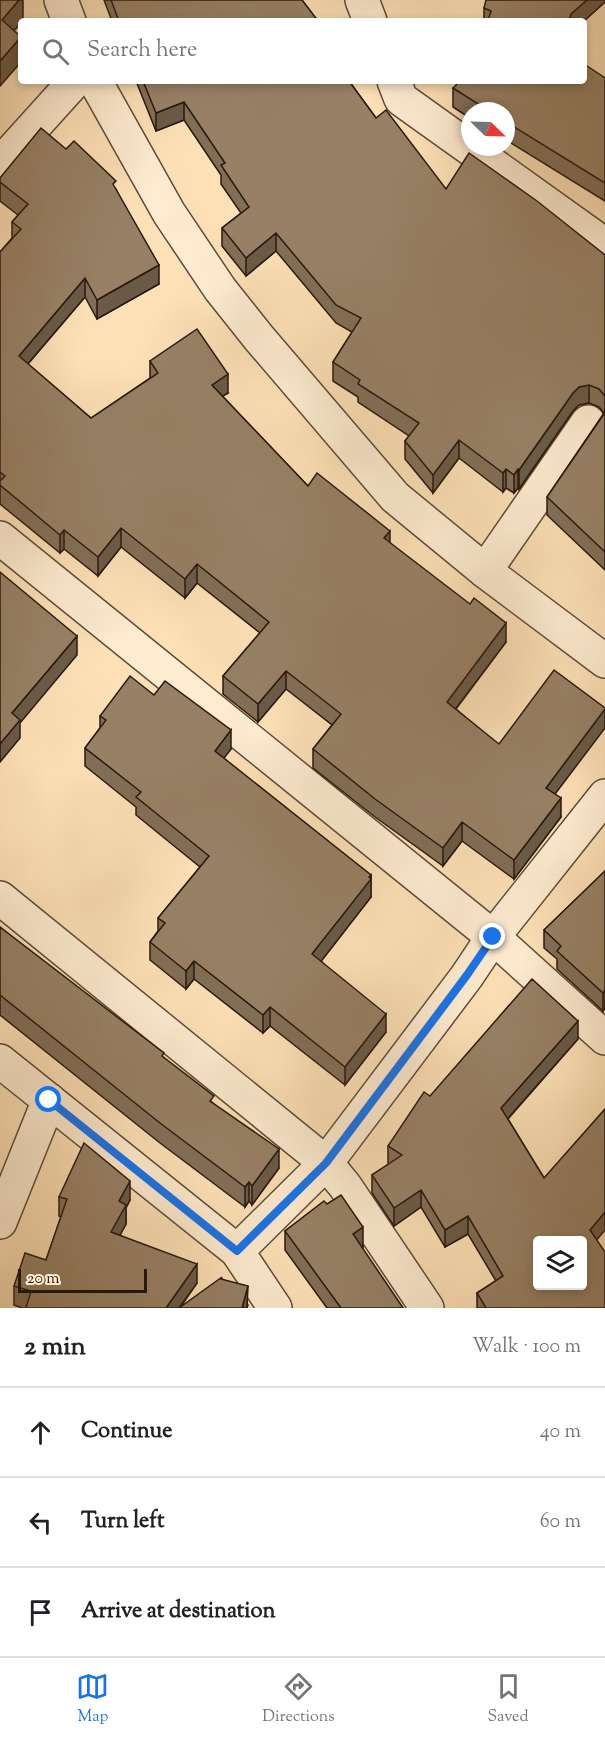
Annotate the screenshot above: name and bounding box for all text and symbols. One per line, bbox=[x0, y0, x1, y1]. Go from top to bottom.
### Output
search box bbox=[18, 18, 587, 84]
icon: search bbox=[39, 35, 72, 68]
text: Search here bbox=[87, 35, 197, 67]
north arrow bbox=[461, 102, 515, 156]
route end bbox=[479, 923, 505, 949]
route start bbox=[35, 1086, 61, 1112]
map controls bbox=[533, 1236, 587, 1290]
button: layers bbox=[533, 1236, 587, 1290]
scale bar bbox=[18, 1266, 147, 1294]
text: 20 m bbox=[27, 1268, 60, 1291]
text: 2 min bbox=[24, 1329, 86, 1366]
text: Walk · 100 m bbox=[472, 1333, 581, 1362]
icon: ahead bbox=[24, 1416, 57, 1449]
text: Continue bbox=[81, 1416, 172, 1448]
text: 40 m bbox=[540, 1418, 581, 1447]
icon: left bbox=[24, 1506, 57, 1539]
text: Turn left bbox=[81, 1506, 164, 1538]
text: 60 m bbox=[540, 1508, 581, 1537]
icon: arrive bbox=[24, 1596, 57, 1629]
text: Arrive at destination bbox=[81, 1596, 276, 1628]
tab: Map bbox=[76, 1670, 109, 1729]
tab: Directions bbox=[262, 1670, 335, 1729]
tab: Saved bbox=[487, 1670, 529, 1729]

